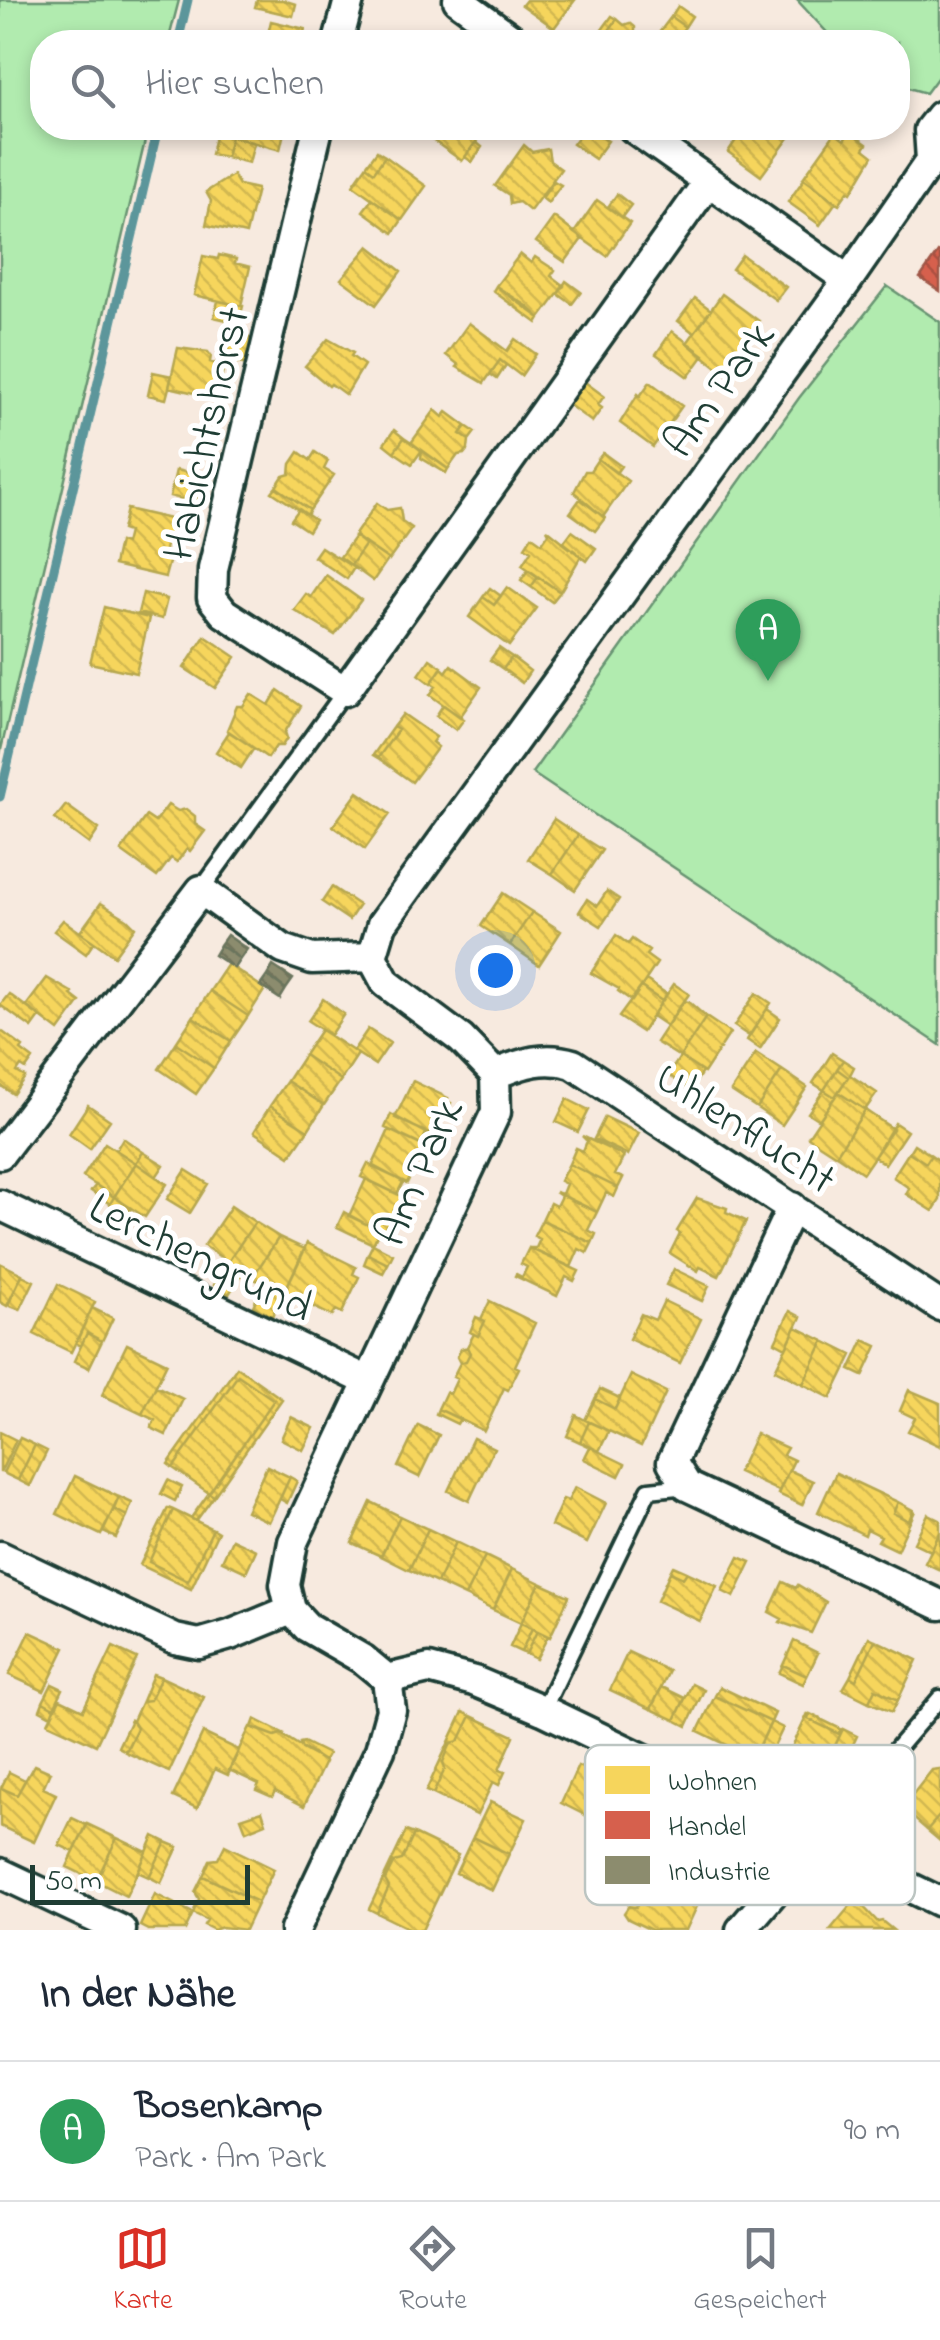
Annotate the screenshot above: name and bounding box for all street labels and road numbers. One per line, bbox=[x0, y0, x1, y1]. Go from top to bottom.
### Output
street label: Habichtshorst bbox=[148, 301, 270, 567]
street label: Am Park bbox=[649, 309, 794, 473]
street label: Uhlenflucht bbox=[641, 1047, 848, 1214]
street label: Am Park bbox=[360, 1088, 483, 1257]
street label: Lerchengrund bbox=[76, 1177, 323, 1343]

